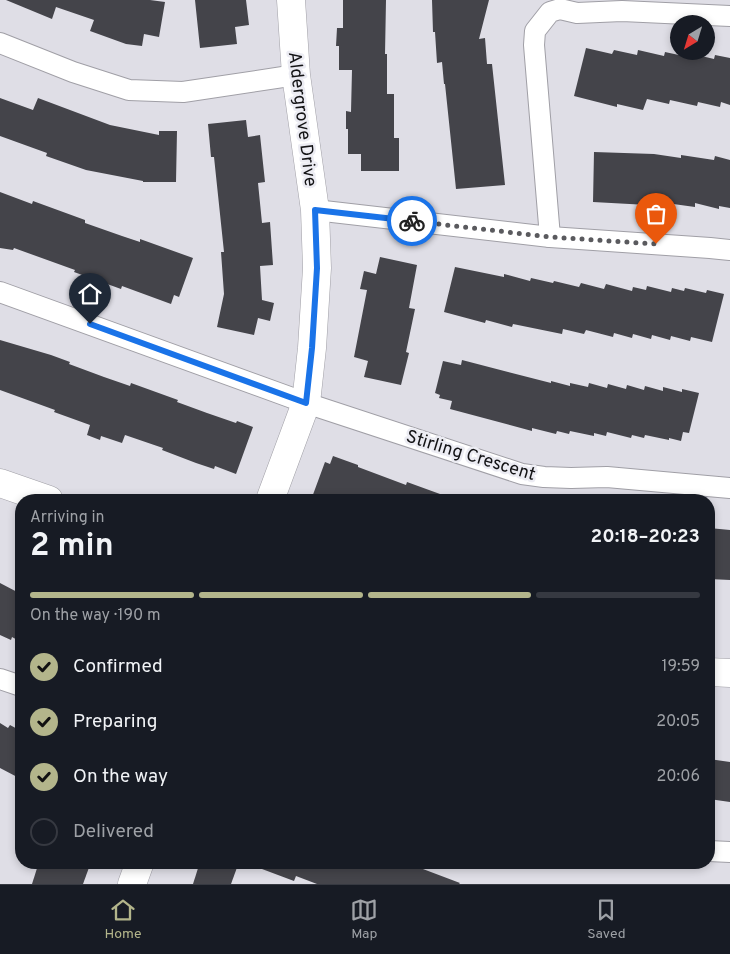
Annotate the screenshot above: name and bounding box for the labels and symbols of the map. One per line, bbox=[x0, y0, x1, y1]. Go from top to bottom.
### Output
north arrow bbox=[670, 15, 715, 60]
street label: Aldergrove Drive bbox=[282, 50, 321, 188]
pin bbox=[635, 193, 677, 244]
courier bbox=[387, 196, 437, 246]
pin bbox=[69, 273, 111, 324]
street label: Stirling Crescent bbox=[403, 426, 538, 487]

